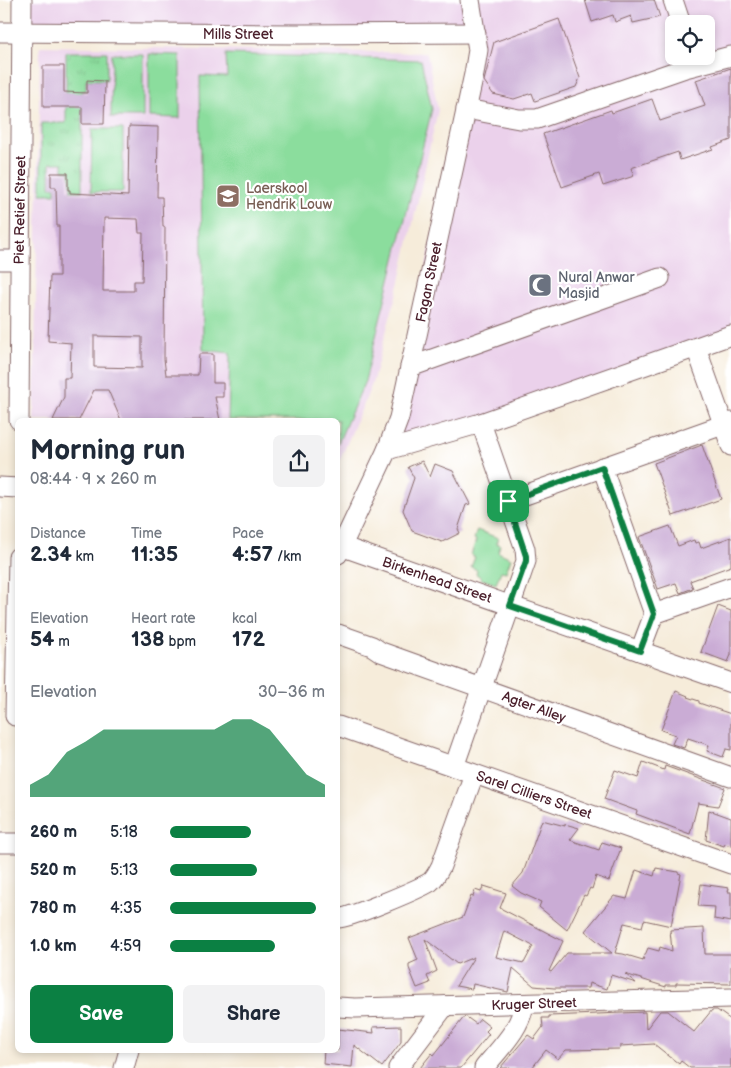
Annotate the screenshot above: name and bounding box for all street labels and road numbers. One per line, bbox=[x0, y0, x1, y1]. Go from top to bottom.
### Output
street label: Mills Street bbox=[203, 26, 274, 43]
street label: Piet Retief Street bbox=[11, 155, 29, 265]
street label: Fagan Street bbox=[412, 240, 446, 324]
street label: Birkenhead Street bbox=[380, 553, 495, 607]
street label: Agter Alley bbox=[500, 688, 569, 727]
street label: Sarel Cilliers Street bbox=[474, 767, 595, 823]
street label: Kruger Street bbox=[491, 994, 578, 1014]

